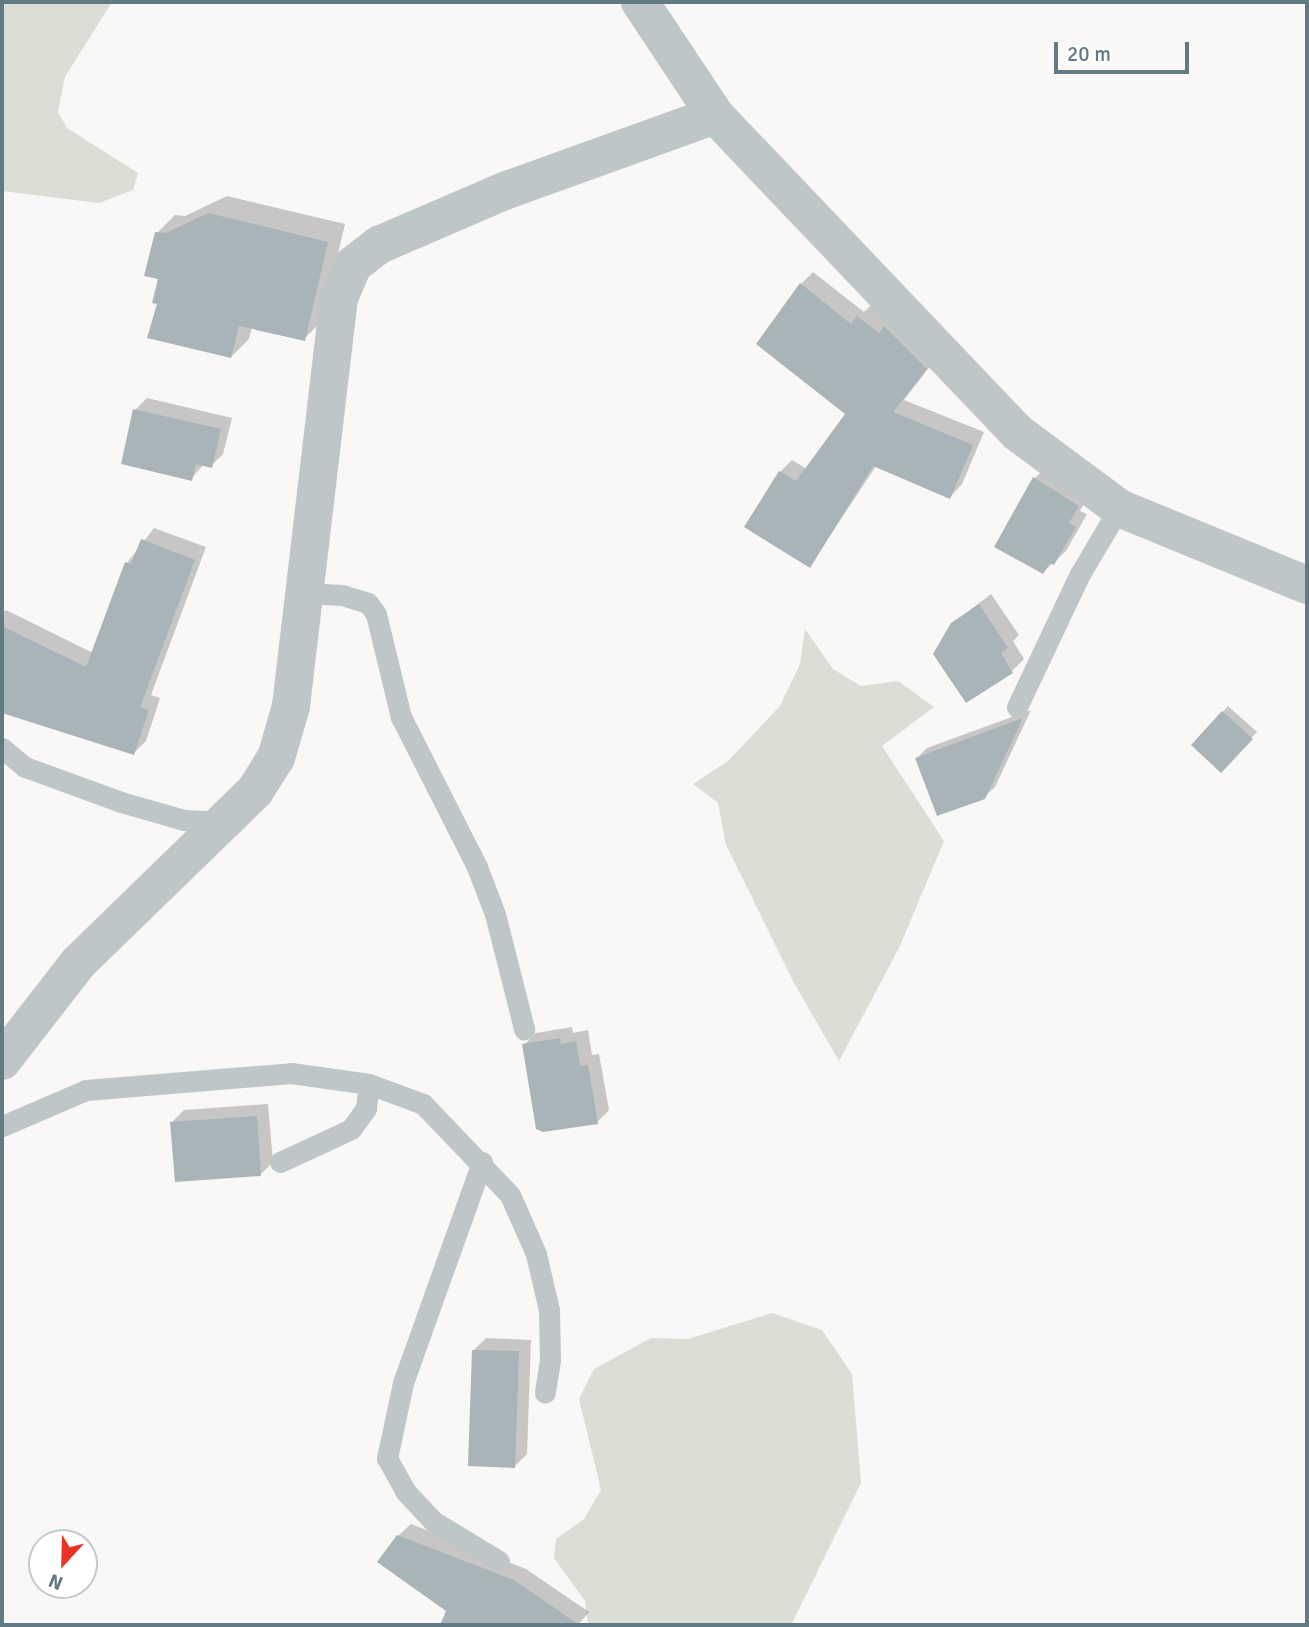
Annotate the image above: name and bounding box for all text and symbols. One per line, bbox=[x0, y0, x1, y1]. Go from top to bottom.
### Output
scale bar bbox=[1057, 28, 1192, 72]
text: 20 m bbox=[1067, 41, 1111, 67]
north arrow bbox=[28, 1529, 98, 1599]
text: N bbox=[45, 1568, 67, 1595]

